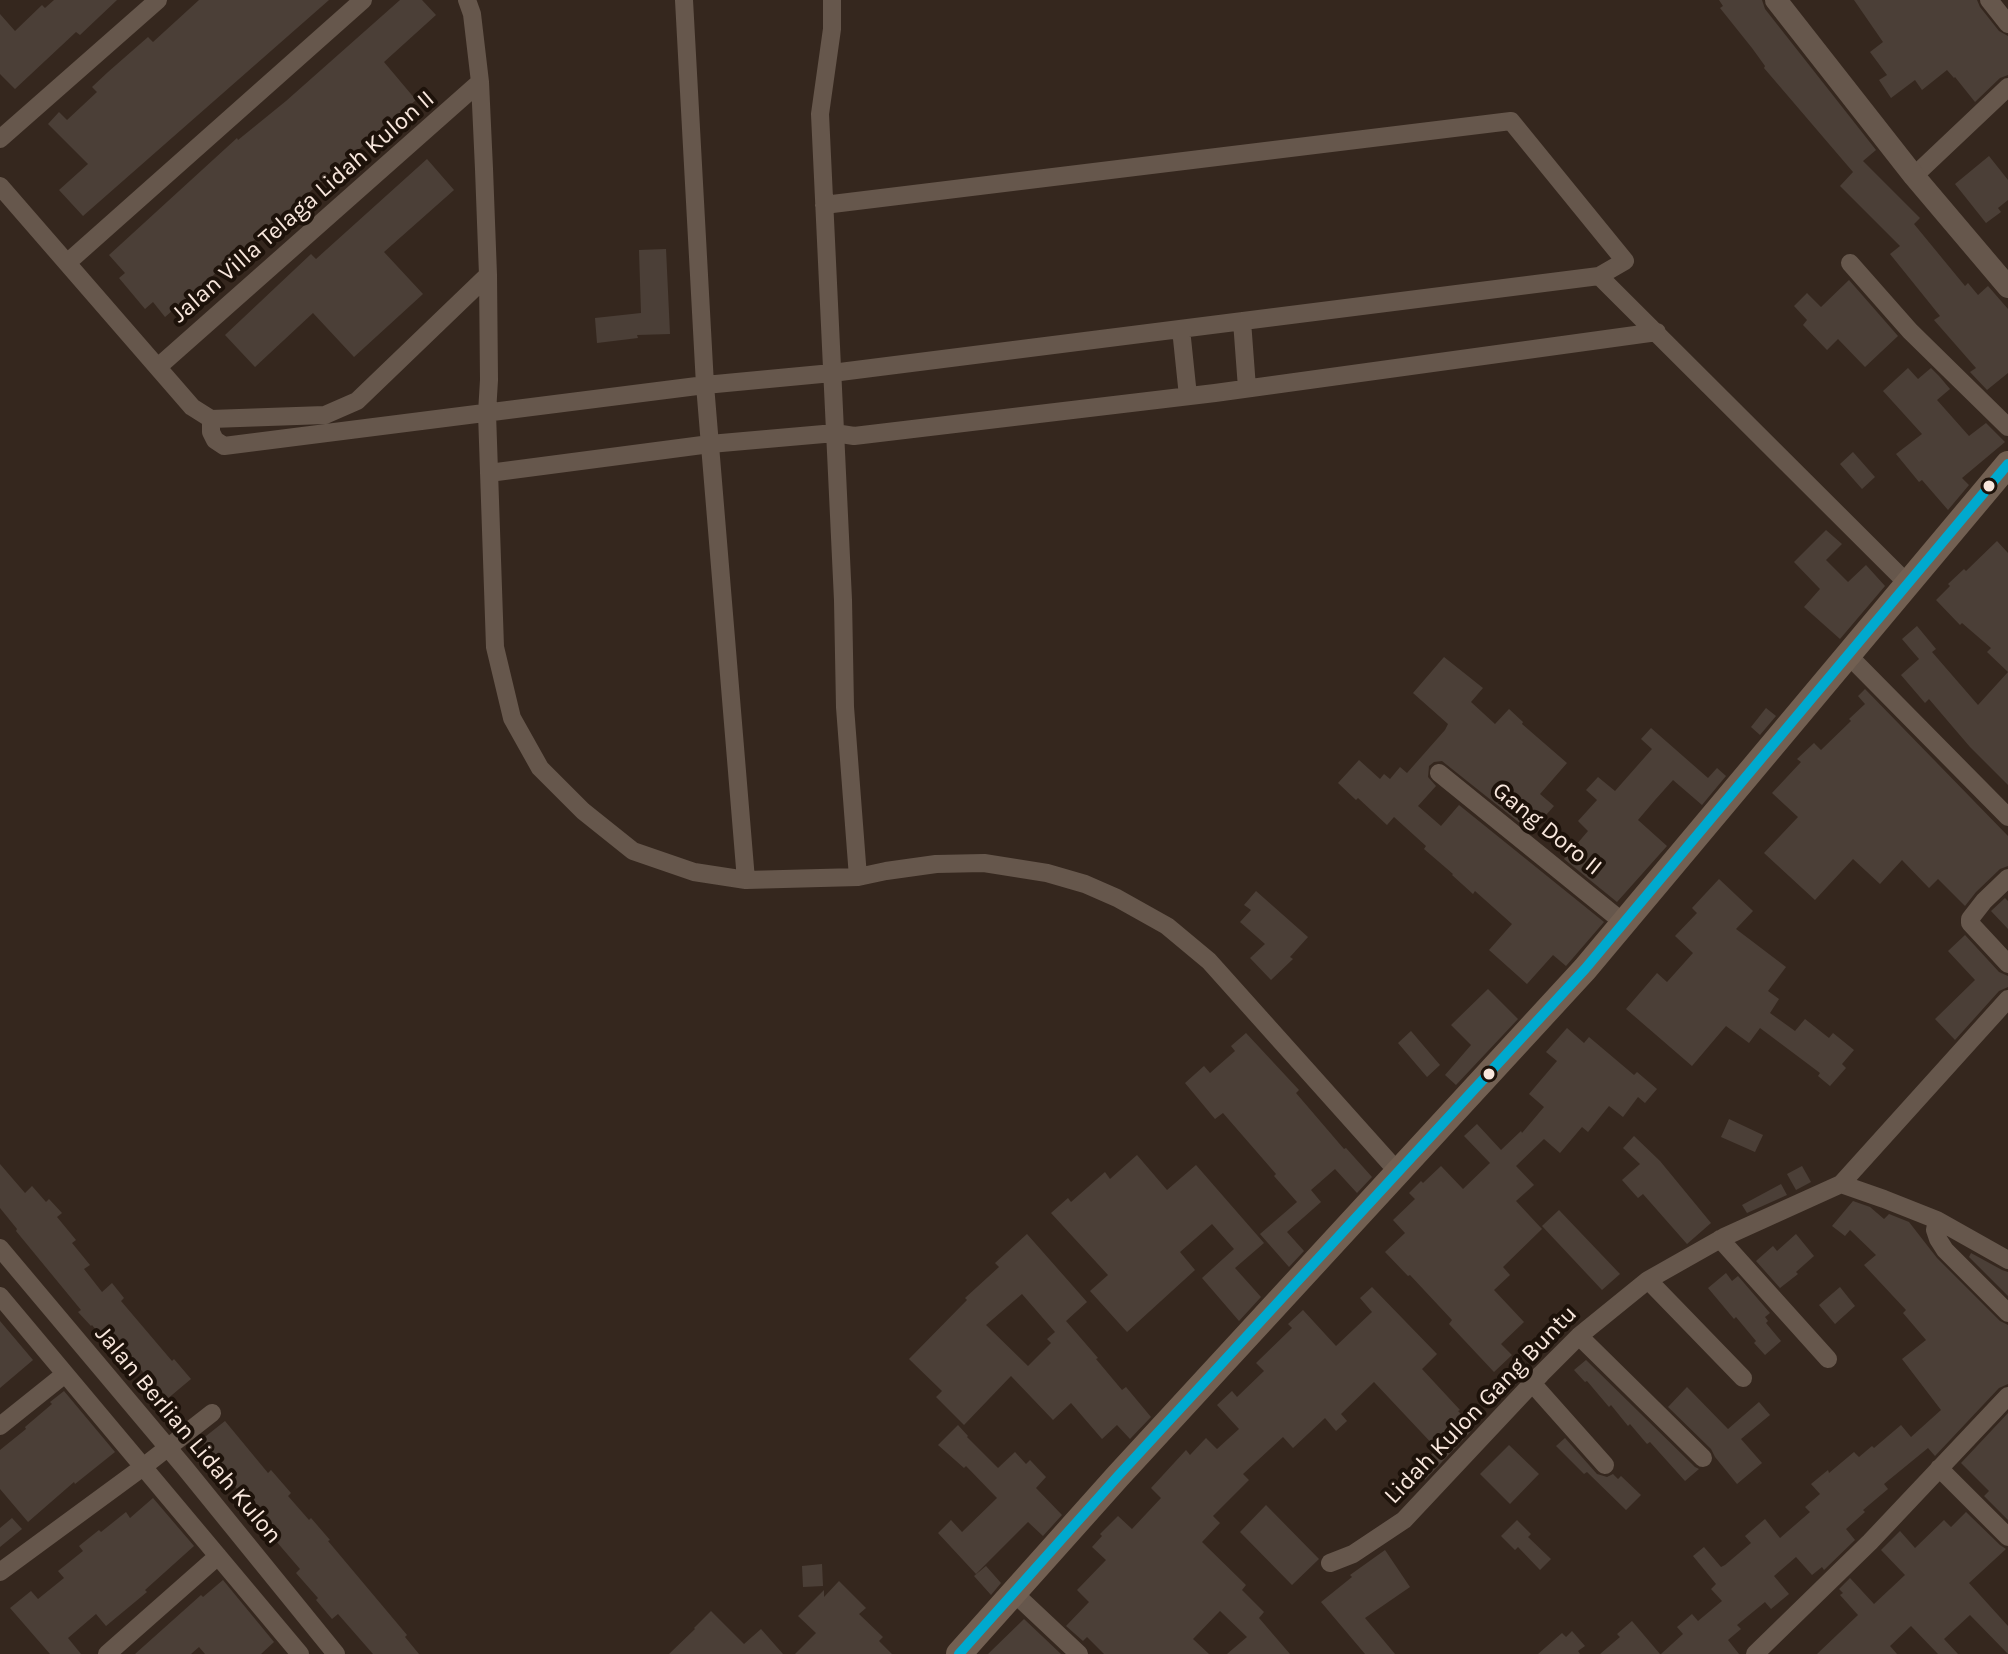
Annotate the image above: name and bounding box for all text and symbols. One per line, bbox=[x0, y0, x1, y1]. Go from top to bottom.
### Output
street label: Jalan Villa Telaga Lidah Kulon II bbox=[165, 85, 441, 329]
unlabelled marker bbox=[1981, 478, 1997, 494]
street label: Gang Doro II bbox=[1487, 776, 1607, 882]
unlabelled marker bbox=[1481, 1066, 1497, 1082]
street label: Lidah Kulon Gang Buntu bbox=[1379, 1300, 1583, 1510]
street label: Jalan Berlian Lidah Kulon bbox=[88, 1320, 288, 1550]

